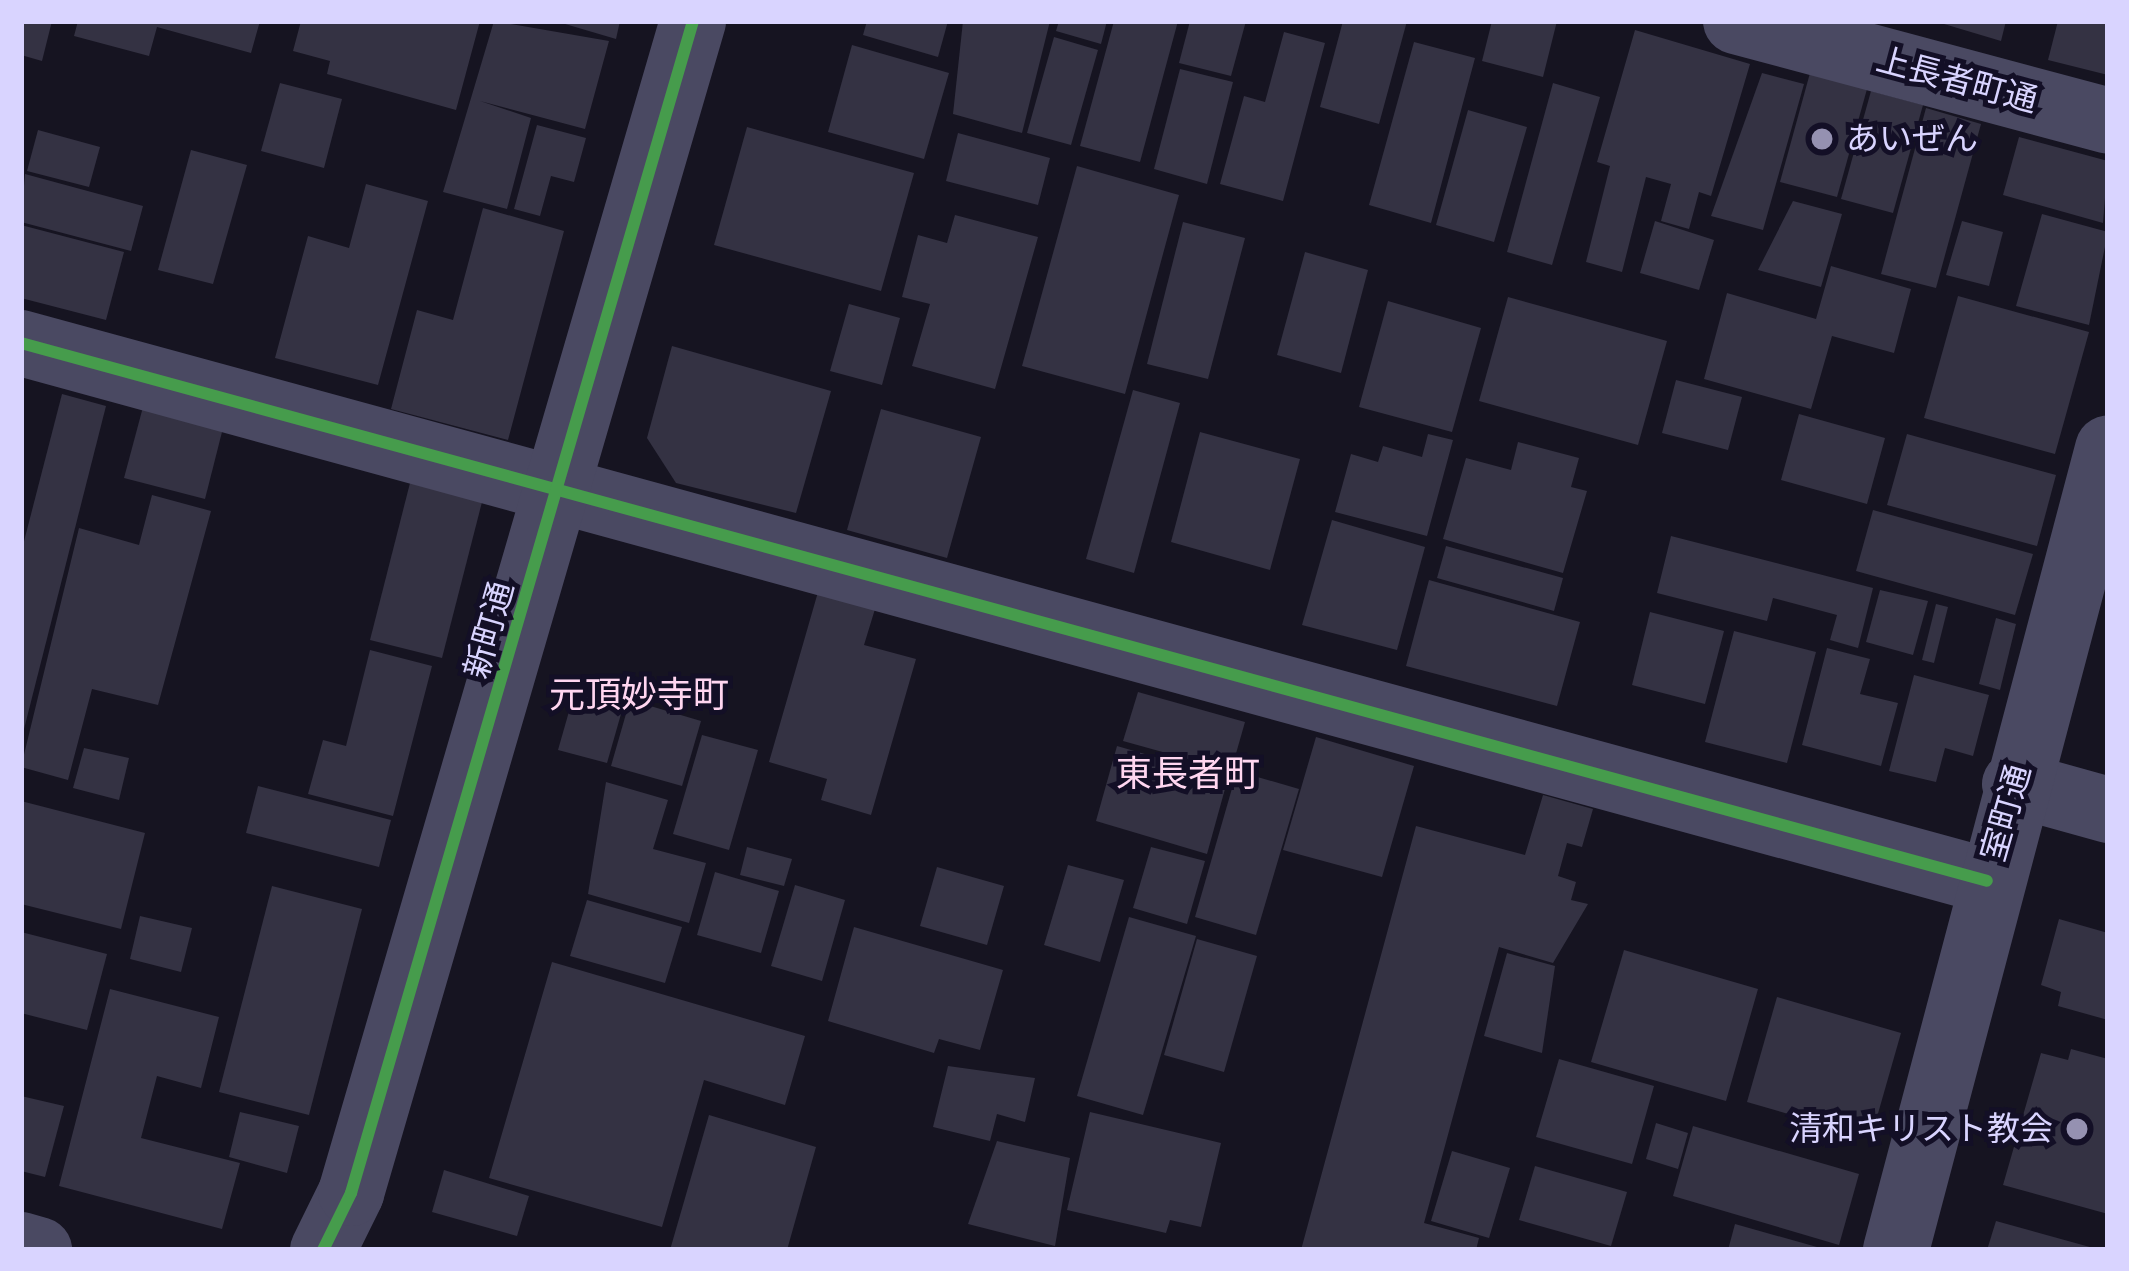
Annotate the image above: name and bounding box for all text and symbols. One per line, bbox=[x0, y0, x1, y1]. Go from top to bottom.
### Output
street label: 上長者町通 bbox=[1872, 40, 2042, 120]
place label: あいぜん bbox=[1846, 119, 1978, 159]
marker: あいぜん bbox=[1809, 126, 1835, 152]
street label: 新町通 bbox=[456, 577, 522, 683]
district label: 元頂妙寺町 bbox=[549, 673, 729, 717]
district label: 東長者町 bbox=[1116, 752, 1260, 796]
street label: 室町通 bbox=[1973, 760, 2039, 866]
place label: 清和キリスト教会 bbox=[1789, 1109, 2053, 1149]
marker: 清和キリスト教会 bbox=[2064, 1116, 2090, 1142]

